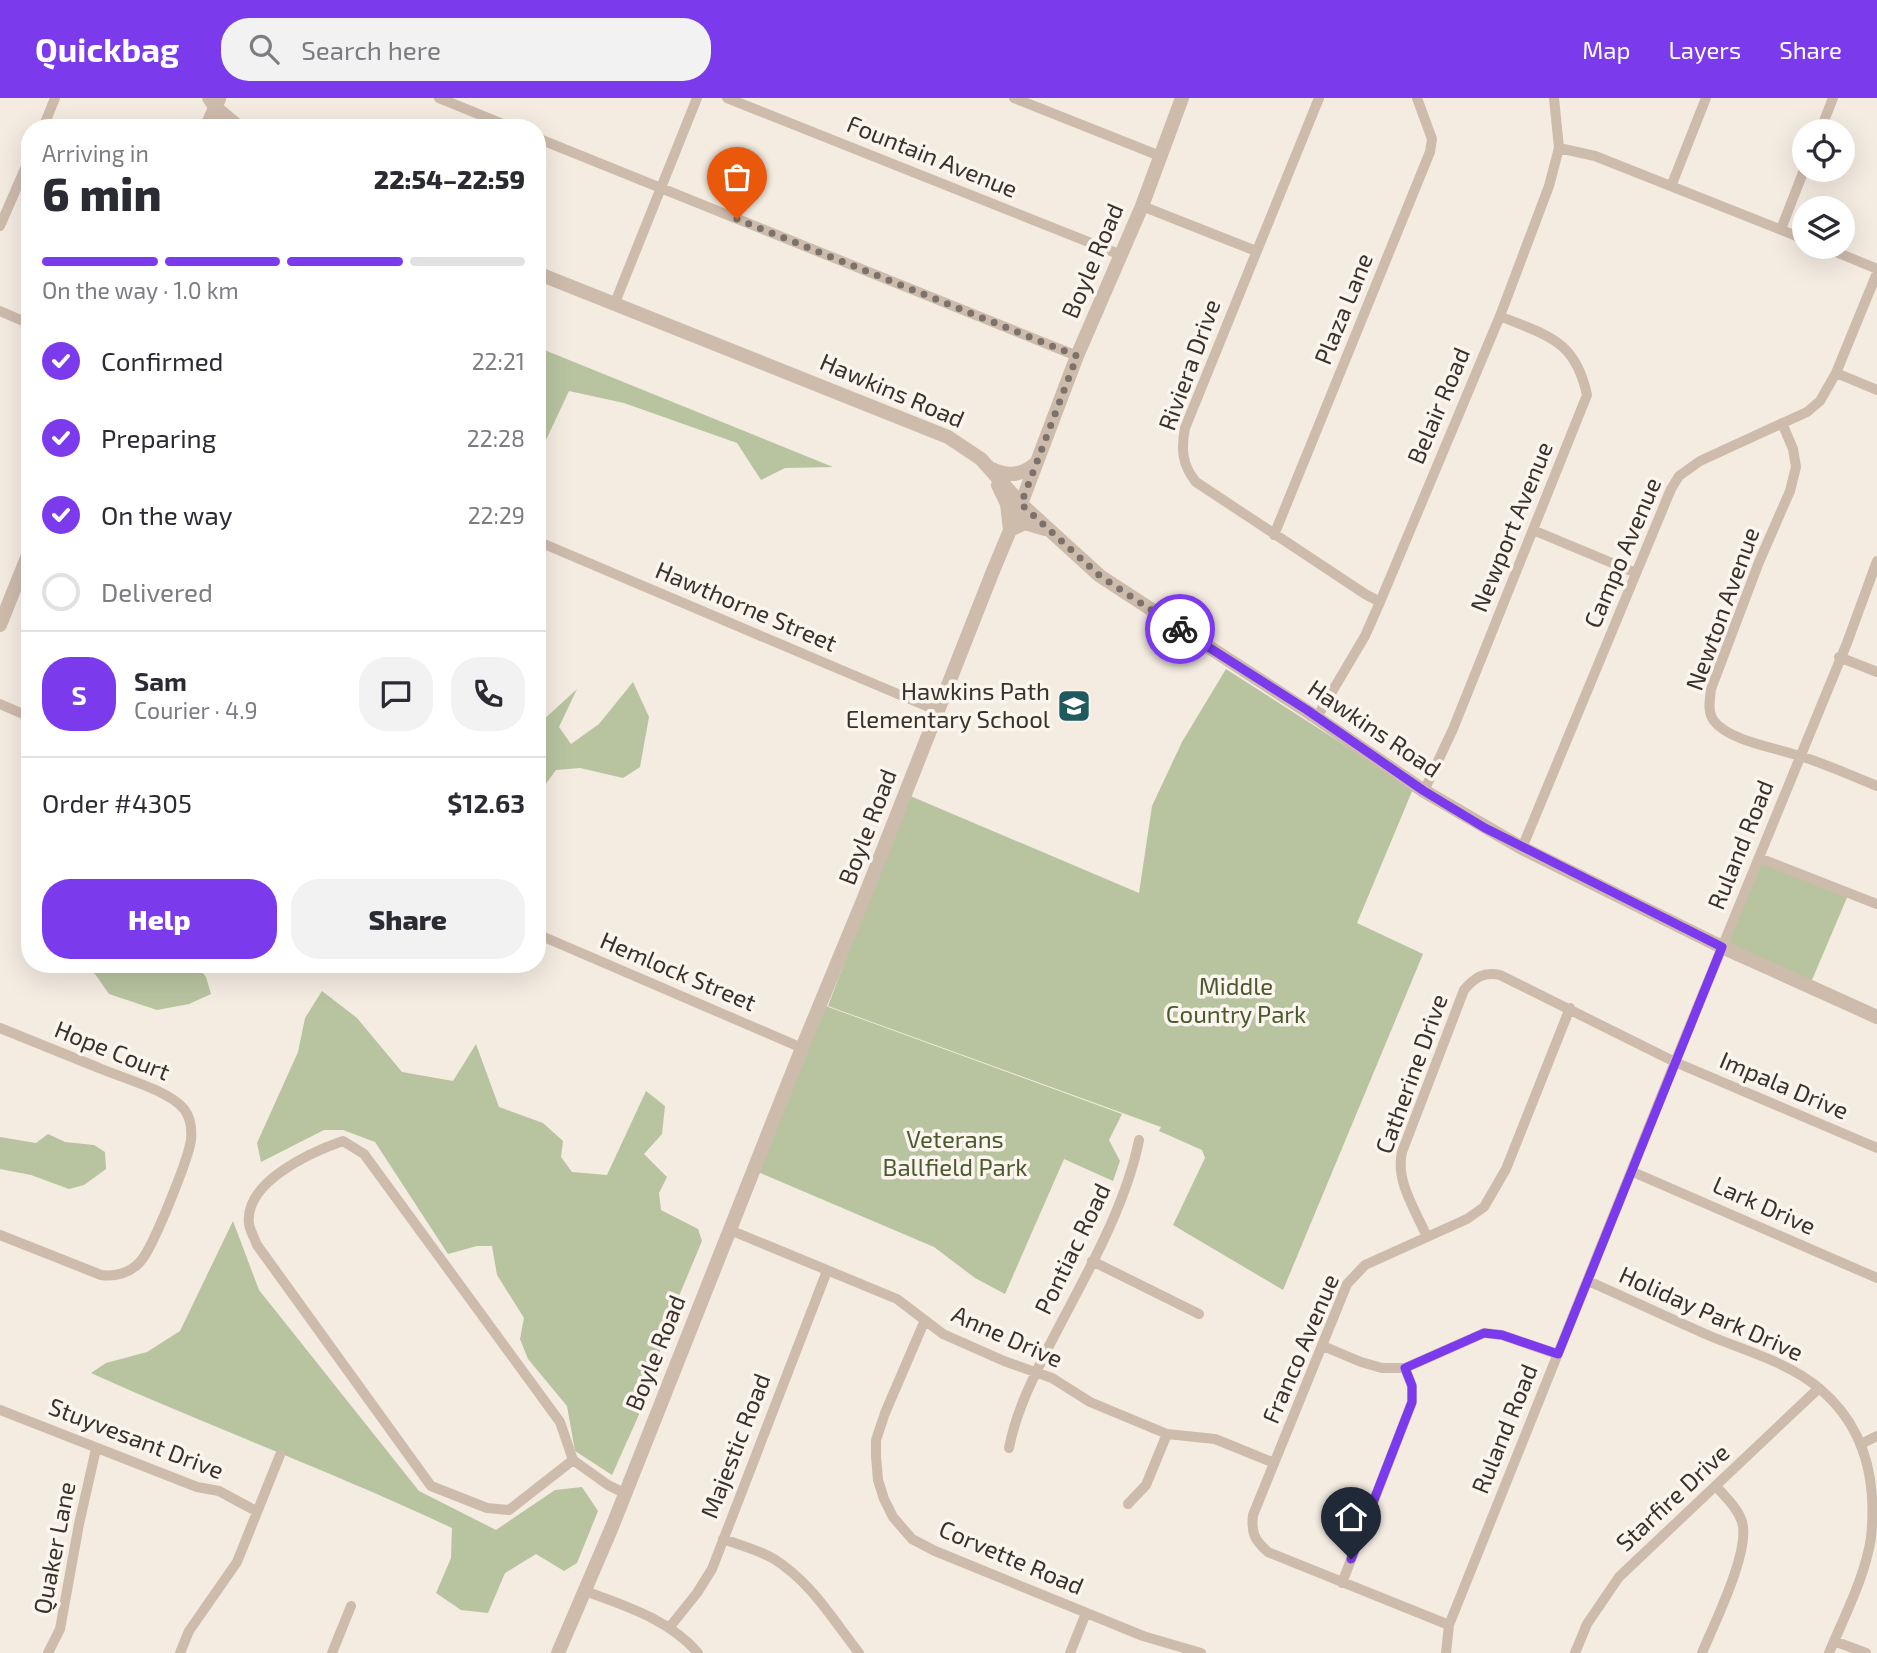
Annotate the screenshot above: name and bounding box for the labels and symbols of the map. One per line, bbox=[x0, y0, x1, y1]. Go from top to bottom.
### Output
street label: Fountain Avenue bbox=[843, 108, 1022, 203]
pin bbox=[707, 147, 767, 219]
street label: Boyle Road bbox=[1054, 199, 1129, 322]
street label: Plaza Lane bbox=[1307, 248, 1378, 368]
street label: Riviera Drive bbox=[1151, 295, 1226, 434]
street label: Belair Road bbox=[1400, 343, 1475, 468]
street label: Hawkins Road bbox=[816, 346, 969, 433]
street label: Newport Avenue bbox=[1463, 437, 1558, 616]
street label: Campo Avenue bbox=[1577, 473, 1666, 632]
street label: Newton Avenue bbox=[1679, 523, 1765, 694]
street label: Hawthorne Street bbox=[652, 554, 842, 657]
courier bbox=[1145, 594, 1215, 664]
street label: Hawkins Road bbox=[1303, 673, 1447, 783]
place label: Hawkins Path Elementary School bbox=[846, 676, 1050, 733]
school or university icon: Hawkins Path Elementary School bbox=[1055, 687, 1093, 725]
street label: Boyle Road bbox=[831, 764, 902, 888]
street label: Ruland Road bbox=[1700, 775, 1779, 913]
street label: Hemlock Street bbox=[596, 925, 761, 1016]
park label: Middle Country Park bbox=[1166, 971, 1306, 1028]
street label: Catherine Drive bbox=[1368, 990, 1453, 1157]
street label: Hope Court bbox=[51, 1013, 174, 1086]
street label: Impala Drive bbox=[1716, 1044, 1853, 1125]
park label: Veterans Ballfield Park bbox=[883, 1124, 1027, 1181]
street label: Lark Drive bbox=[1709, 1169, 1821, 1240]
street label: Pontiac Road bbox=[1027, 1178, 1116, 1319]
street label: Holiday Park Drive bbox=[1615, 1259, 1808, 1366]
street label: Franco Avenue bbox=[1255, 1269, 1344, 1428]
street label: Boyle Road bbox=[618, 1291, 691, 1414]
street label: Anne Drive bbox=[948, 1298, 1067, 1373]
street label: Ruland Road bbox=[1464, 1359, 1543, 1497]
street label: Majestic Road bbox=[694, 1369, 776, 1522]
street label: Stuyvesant Drive bbox=[45, 1391, 228, 1484]
street label: Starfire Drive bbox=[1609, 1437, 1735, 1557]
street label: Quaker Lane bbox=[26, 1479, 81, 1616]
pin bbox=[1321, 1487, 1381, 1559]
street label: Corvette Road bbox=[935, 1513, 1088, 1600]

